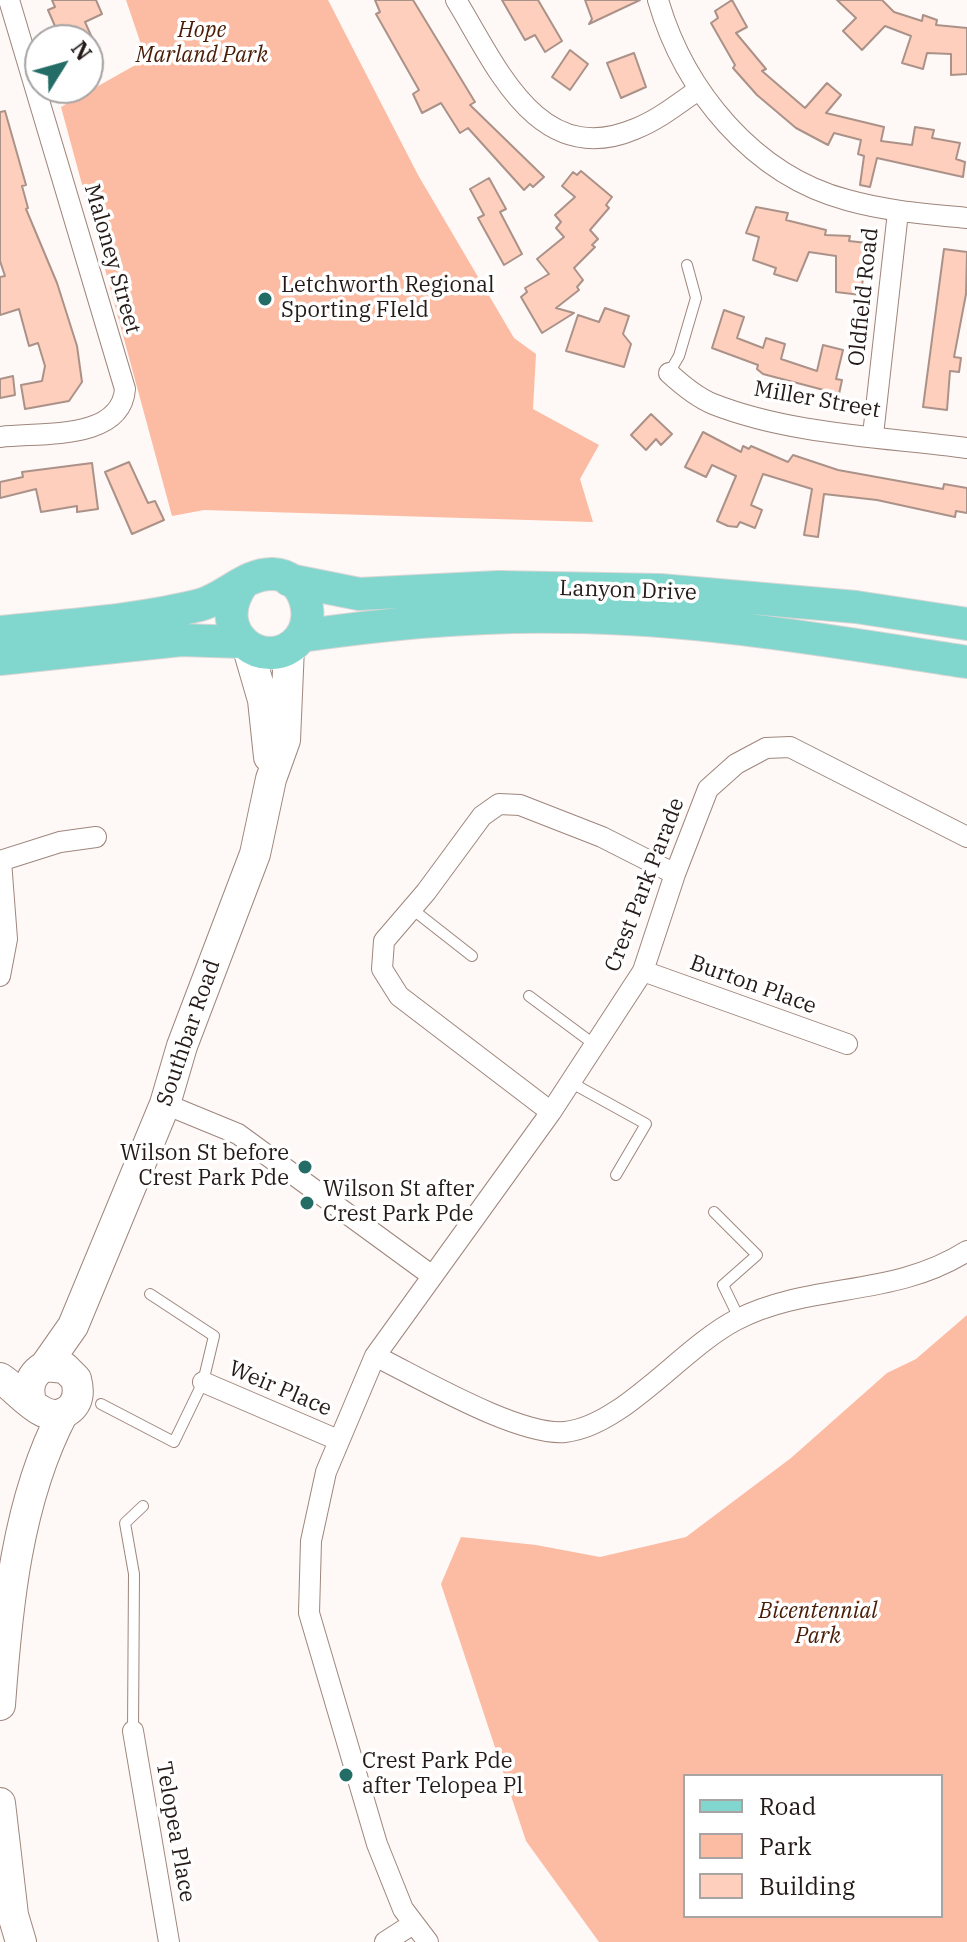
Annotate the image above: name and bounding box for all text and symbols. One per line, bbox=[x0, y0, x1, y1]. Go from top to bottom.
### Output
park label: Hope Marland Park bbox=[136, 18, 268, 70]
north arrow bbox=[24, 24, 104, 104]
text: N bbox=[65, 35, 99, 66]
street label: Maloney Street bbox=[78, 181, 146, 337]
street label: Oldfield Road bbox=[844, 227, 884, 367]
place label: Letchworth Regional Sporting FIeld bbox=[281, 273, 495, 324]
marker: Letchworth Regional Sporting FIeld bbox=[256, 290, 274, 308]
street label: Miller Street bbox=[752, 376, 882, 424]
street label: Lanyon Drive bbox=[559, 575, 697, 607]
street label: Crest Park Parade bbox=[600, 794, 690, 976]
street label: Burton Place bbox=[686, 950, 820, 1020]
street label: Southbar Road bbox=[152, 956, 226, 1110]
place label: Wilson St before Crest Park Pde bbox=[120, 1141, 289, 1192]
marker: Wilson St before Crest Park Pde bbox=[296, 1158, 314, 1176]
place label: Wilson St after Crest Park Pde bbox=[323, 1177, 474, 1228]
marker: Wilson St after Crest Park Pde bbox=[298, 1194, 316, 1212]
street label: Weir Place bbox=[225, 1356, 335, 1422]
park label: Bicentennial Park bbox=[759, 1599, 877, 1650]
place label: Crest Park Pde after Telopea Pl bbox=[362, 1749, 523, 1800]
street label: Telopea Place bbox=[150, 1760, 200, 1904]
marker: Crest Park Pde after Telopea Pl bbox=[337, 1766, 355, 1784]
legend bbox=[683, 1774, 943, 1918]
text: Road bbox=[759, 1790, 816, 1822]
text: Park bbox=[759, 1830, 811, 1862]
text: Building bbox=[759, 1870, 855, 1902]

